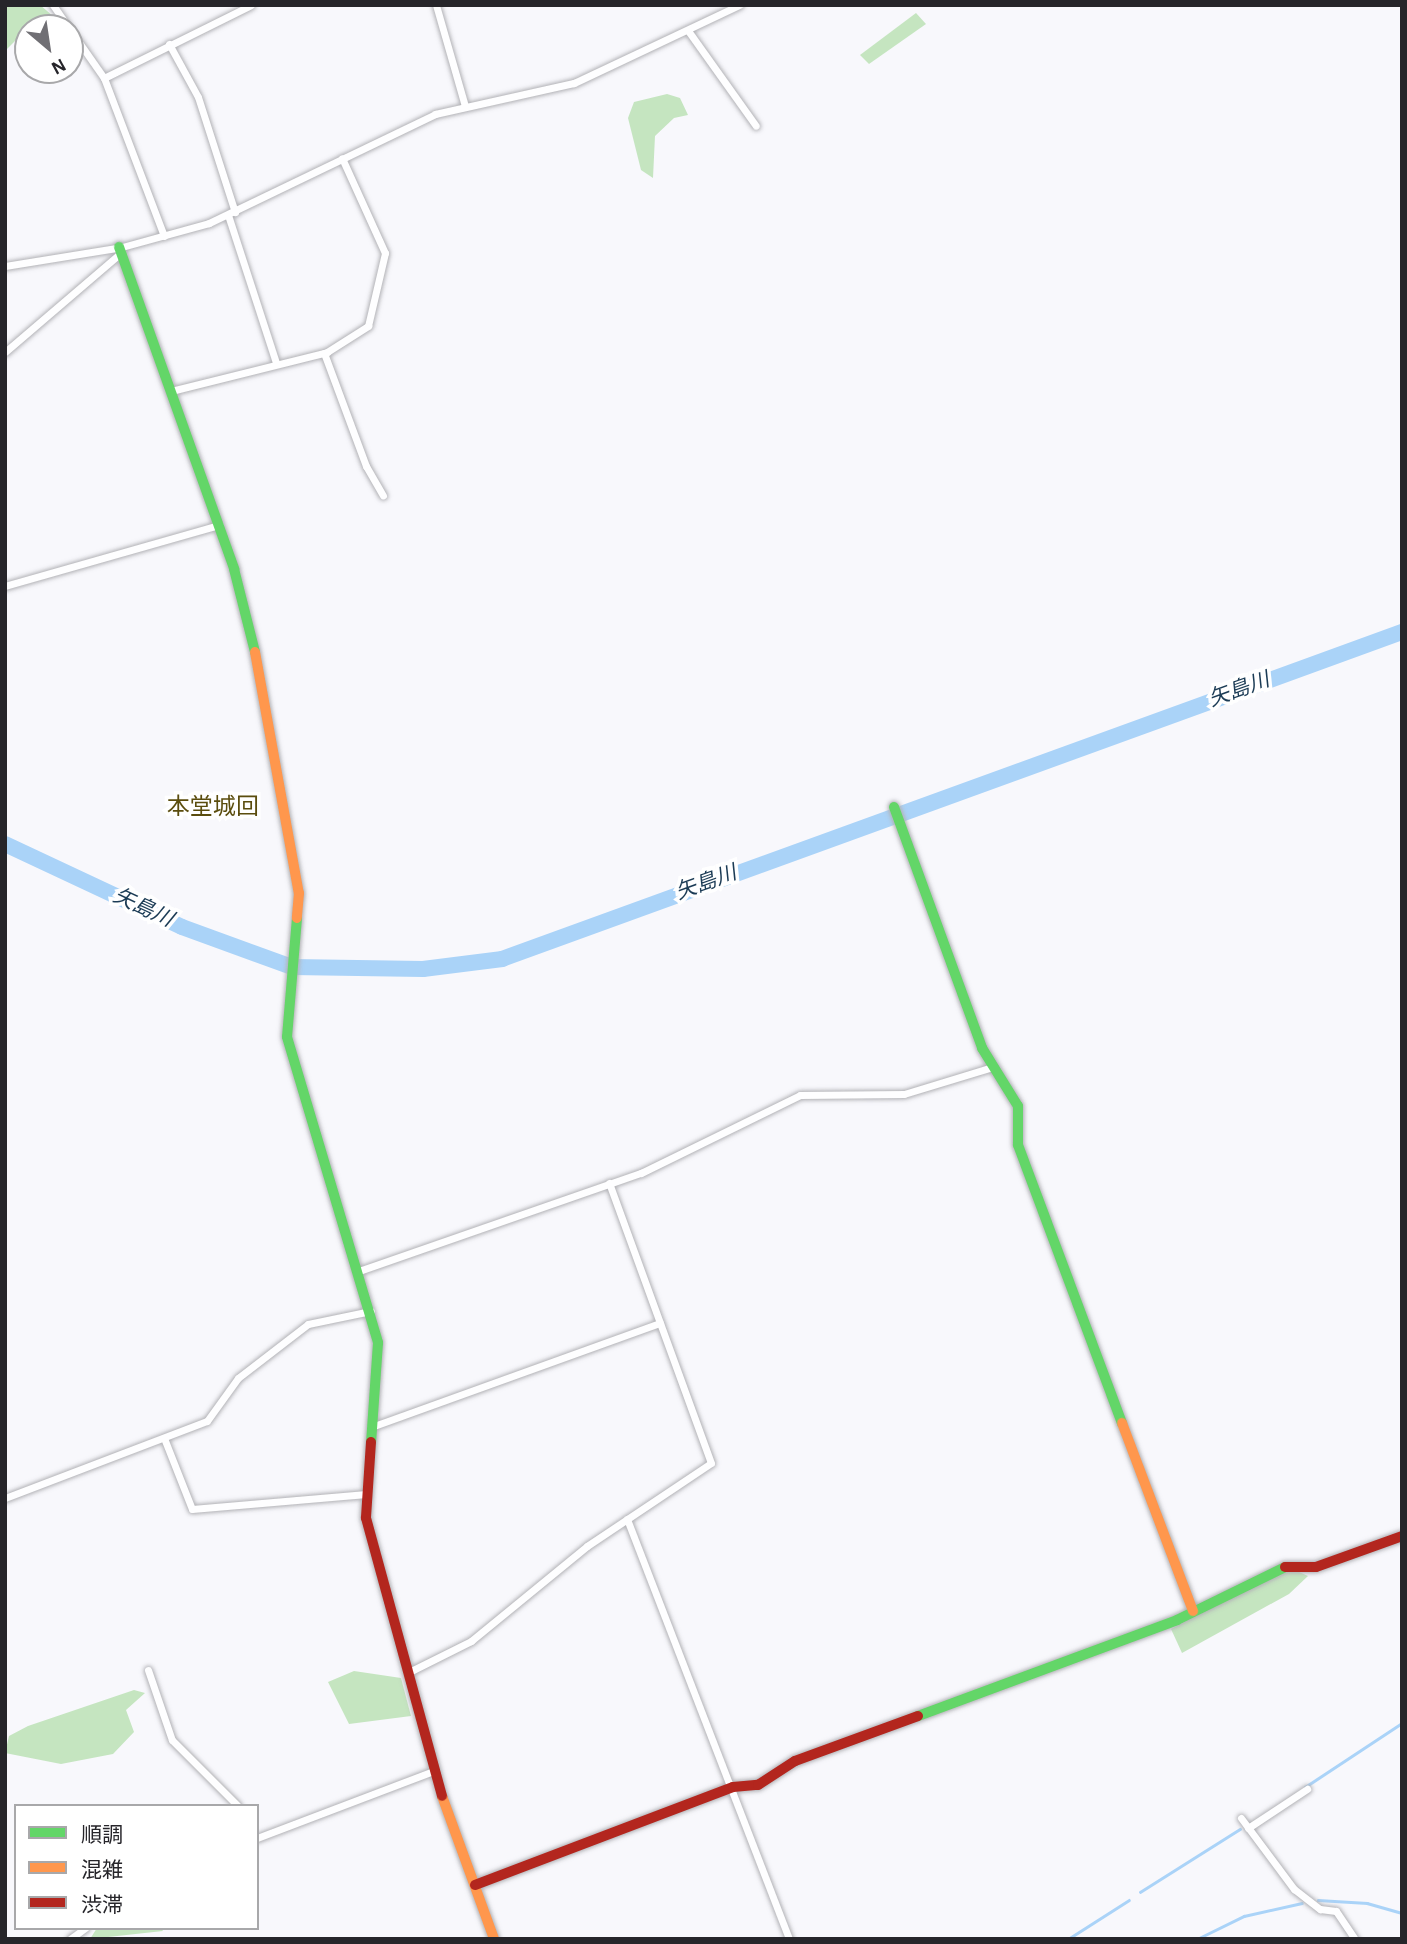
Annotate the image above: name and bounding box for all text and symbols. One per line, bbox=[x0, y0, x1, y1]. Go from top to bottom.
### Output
north arrow bbox=[14, 14, 84, 84]
text: N bbox=[48, 55, 69, 78]
water label: 矢島川 bbox=[1205, 667, 1273, 713]
district label: 本堂城回 bbox=[167, 794, 259, 822]
water label: 矢島川 bbox=[672, 860, 740, 906]
water label: 矢島川 bbox=[109, 883, 177, 933]
legend bbox=[14, 1804, 259, 1930]
text: 順調 bbox=[81, 1825, 123, 1846]
text: 混雑 bbox=[81, 1860, 123, 1881]
text: 渋滞 bbox=[81, 1895, 123, 1916]

